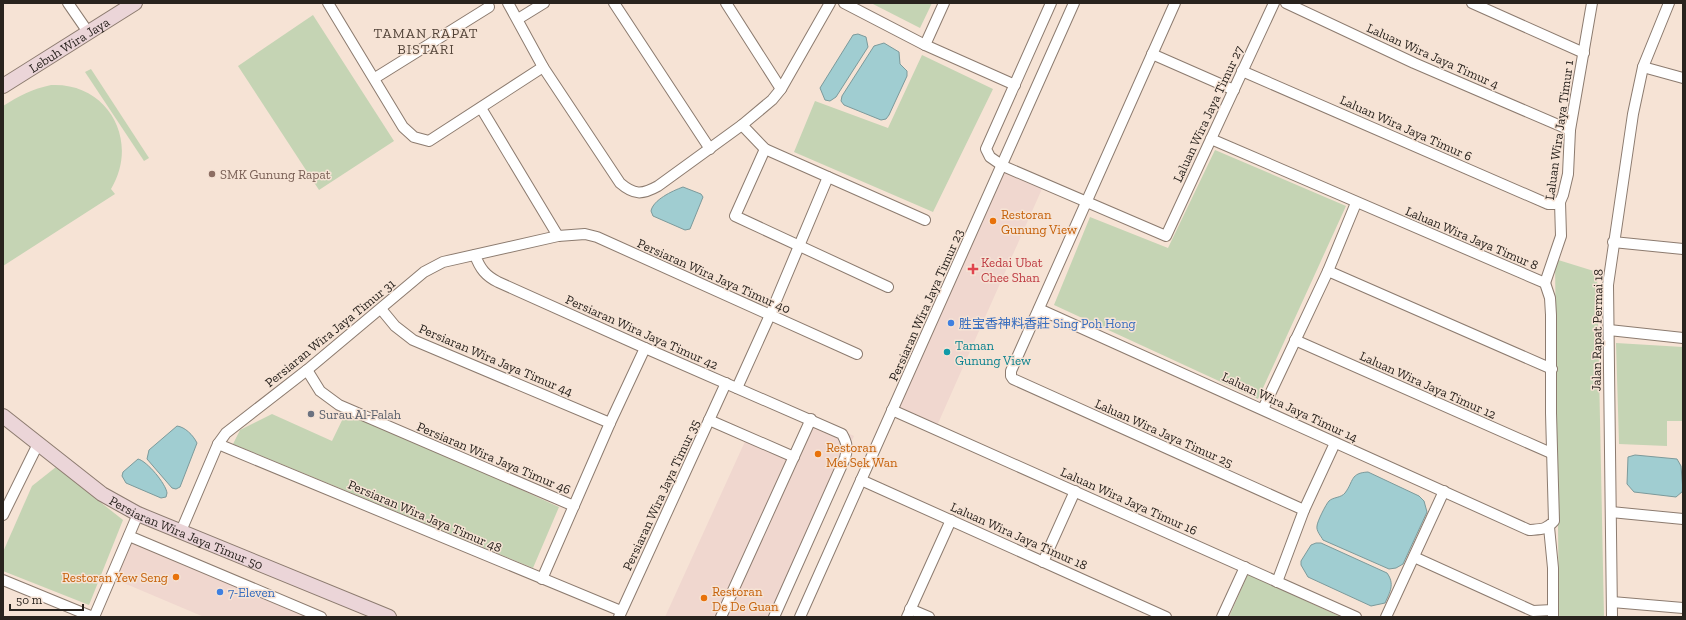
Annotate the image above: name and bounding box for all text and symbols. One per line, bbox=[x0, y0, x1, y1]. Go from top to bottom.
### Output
street label: Lebuh Wira Jaya bbox=[26, 13, 112, 75]
street label: Laluan Wira Jaya Timur 4 bbox=[1365, 20, 1501, 92]
district label: TAMAN RAPAT BISTARI bbox=[374, 25, 478, 58]
street label: Laluan Wira Jaya Timur 27 bbox=[1170, 43, 1246, 185]
street label: Laluan Wira Jaya Timur 1 bbox=[1542, 59, 1576, 201]
street label: Laluan Wira Jaya Timur 6 bbox=[1338, 92, 1474, 164]
place label: SMK Gunung Rapat bbox=[220, 167, 331, 182]
marker: SMK Gunung Rapat bbox=[207, 169, 217, 179]
street label: Laluan Wira Jaya Timur 8 bbox=[1403, 203, 1541, 273]
place label: Restoran Gunung View bbox=[1001, 207, 1077, 237]
marker: Restoran Gunung View bbox=[988, 216, 998, 226]
street label: Persiaran Wira Jaya Timur 23 bbox=[886, 227, 966, 383]
street label: Persiaran Wira Jaya Timur 40 bbox=[635, 235, 793, 317]
place label: Kedai Ubat Chee Shan bbox=[981, 255, 1043, 285]
marker: Kedai Ubat Chee Shan bbox=[968, 264, 978, 274]
street label: Jalan Rapat Permai 18 bbox=[1588, 269, 1606, 391]
street label: Persiaran Wira Jaya Timur 31 bbox=[262, 276, 398, 390]
street label: Persiaran Wira Jaya Timur 42 bbox=[563, 292, 721, 373]
place label: 胜宝香神料香莊 Sing Poh Hong bbox=[959, 316, 1136, 331]
marker: 胜宝香神料香莊 Sing Poh Hong bbox=[946, 318, 956, 328]
street label: Persiaran Wira Jaya Timur 44 bbox=[417, 321, 575, 399]
place label: Taman Gunung View bbox=[955, 338, 1031, 368]
marker: Taman Gunung View bbox=[942, 347, 952, 357]
street label: Laluan Wira Jaya Timur 12 bbox=[1357, 348, 1499, 422]
street label: Laluan Wira Jaya Timur 14 bbox=[1220, 369, 1360, 445]
street label: Laluan Wira Jaya Timur 25 bbox=[1093, 396, 1236, 470]
place label: Surau Al-Falah bbox=[319, 407, 402, 422]
marker: Surau Al-Falah bbox=[306, 409, 316, 419]
street label: Persiaran Wira Jaya Timur 35 bbox=[619, 417, 703, 573]
street label: Persiaran Wira Jaya Timur 46 bbox=[415, 419, 573, 497]
place label: Restoran Mei Sek Wan bbox=[826, 440, 898, 470]
marker: Restoran Mei Sek Wan bbox=[813, 449, 823, 459]
street label: Laluan Wira Jaya Timur 16 bbox=[1058, 464, 1200, 538]
street label: Persiaran Wira Jaya Timur 48 bbox=[346, 477, 504, 555]
street label: Persiaran Wira Jaya Timur 50 bbox=[107, 492, 266, 572]
street label: Laluan Wira Jaya Timur 18 bbox=[948, 499, 1090, 573]
place label: Restoran Yew Seng bbox=[62, 570, 168, 585]
marker: Restoran Yew Seng bbox=[171, 572, 181, 582]
place label: Restoran De De Guan bbox=[712, 584, 779, 614]
place label: 7-Eleven bbox=[228, 585, 276, 600]
scale bar bbox=[10, 586, 83, 612]
marker: 7-Eleven bbox=[215, 587, 225, 597]
text: 50 m bbox=[16, 593, 43, 607]
marker: Restoran De De Guan bbox=[699, 593, 709, 603]

